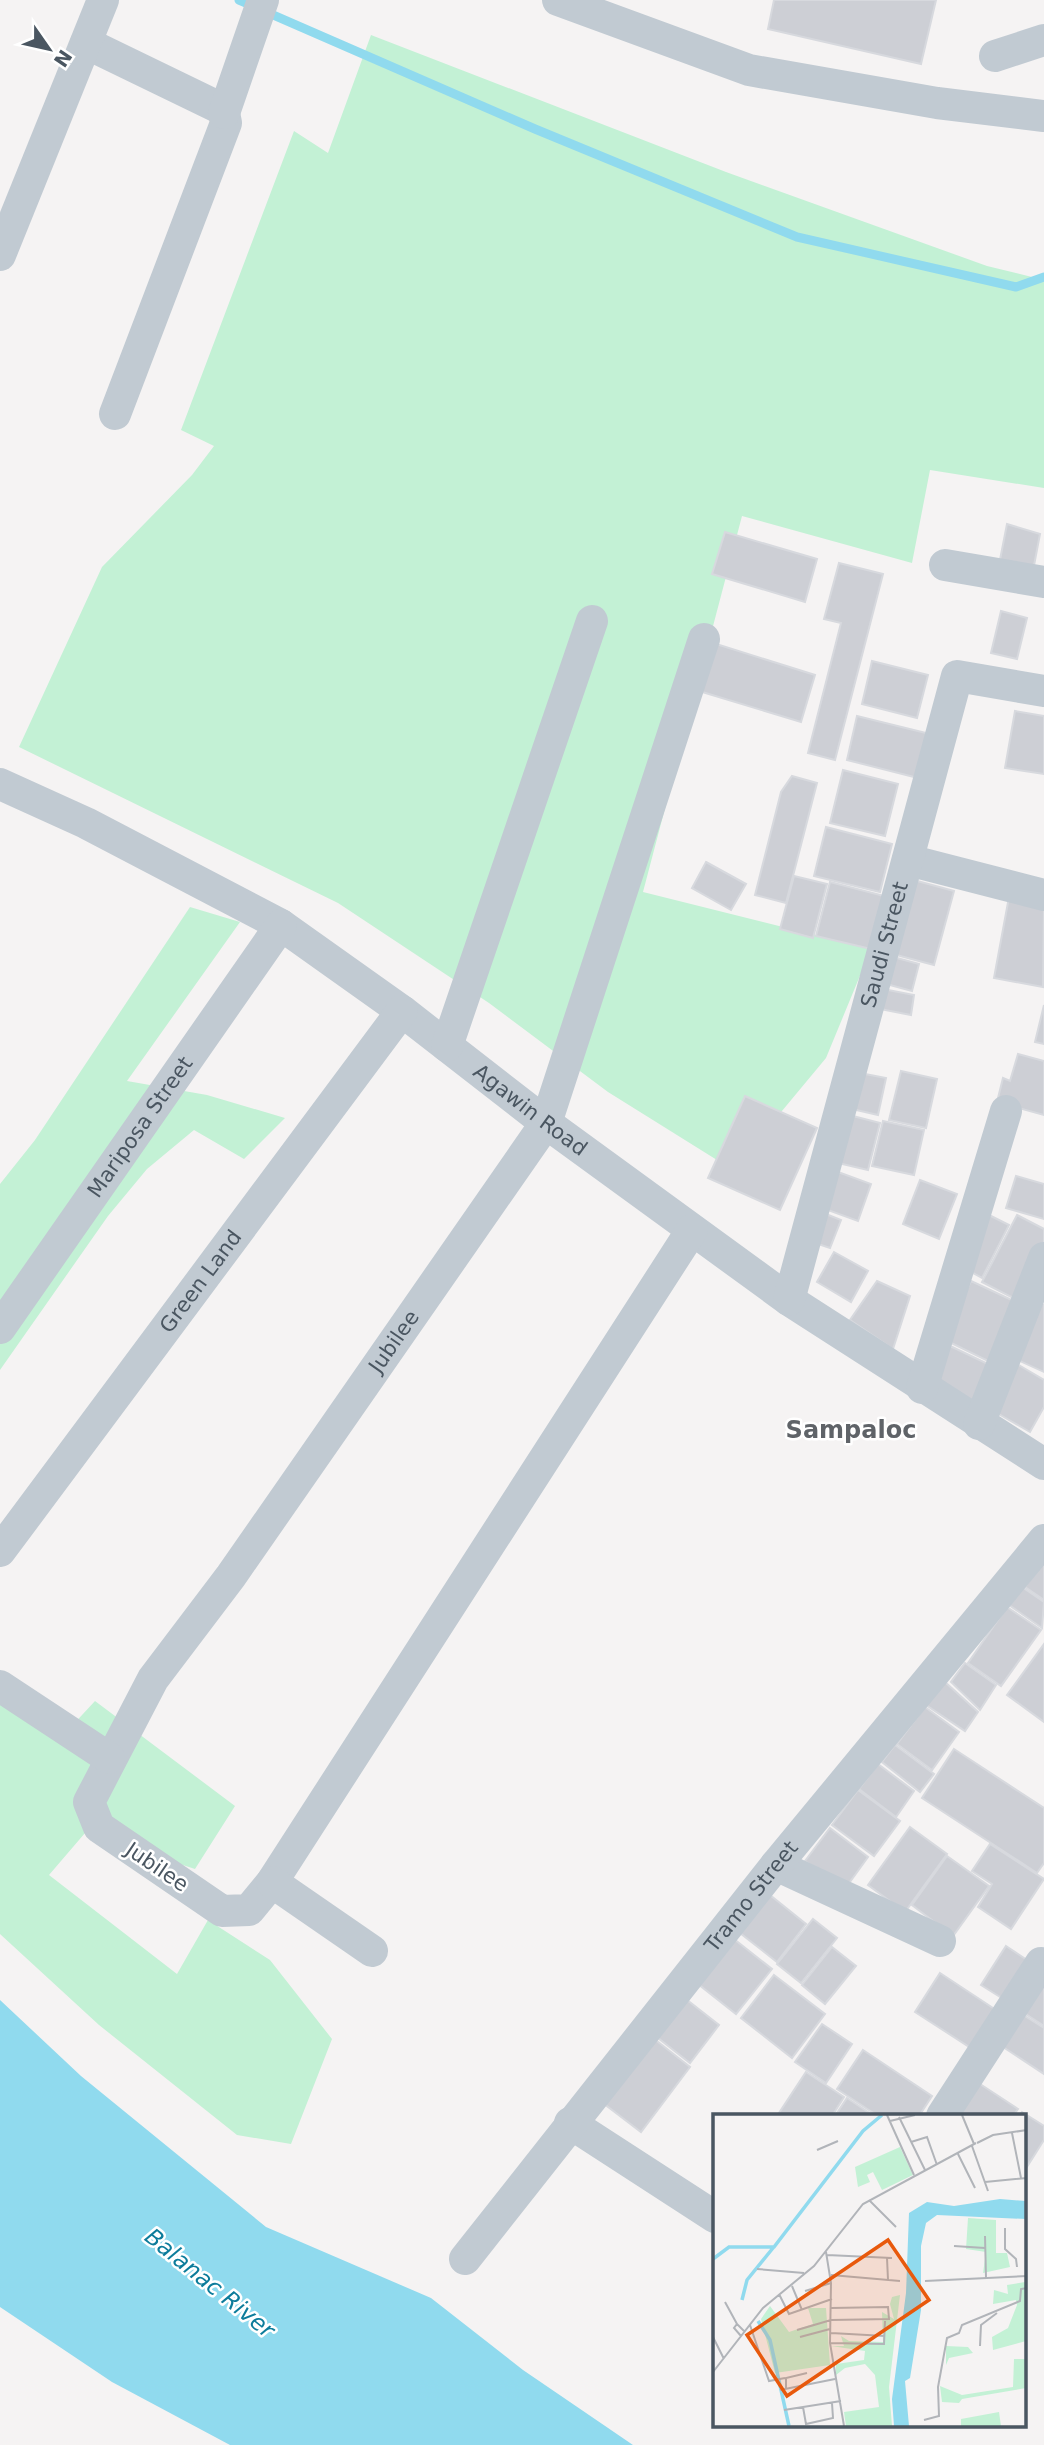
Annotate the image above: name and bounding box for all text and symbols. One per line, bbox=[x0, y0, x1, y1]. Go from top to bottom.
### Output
north arrow bbox=[14, 14, 84, 84]
text: N bbox=[50, 46, 77, 71]
street label: Saudi Street bbox=[856, 879, 913, 1010]
street label: Mariposa Street bbox=[83, 1052, 197, 1202]
street label: Agawin Road bbox=[469, 1059, 592, 1161]
street label: Green Land bbox=[155, 1226, 247, 1337]
street label: Jubilee bbox=[363, 1306, 424, 1379]
district label: Sampaloc bbox=[786, 1416, 916, 1444]
street label: Jubilee bbox=[119, 1836, 193, 1897]
street label: Tramo Street bbox=[699, 1836, 803, 1958]
inset map bbox=[713, 2114, 1026, 2428]
water label: Balanac River bbox=[140, 2223, 281, 2344]

